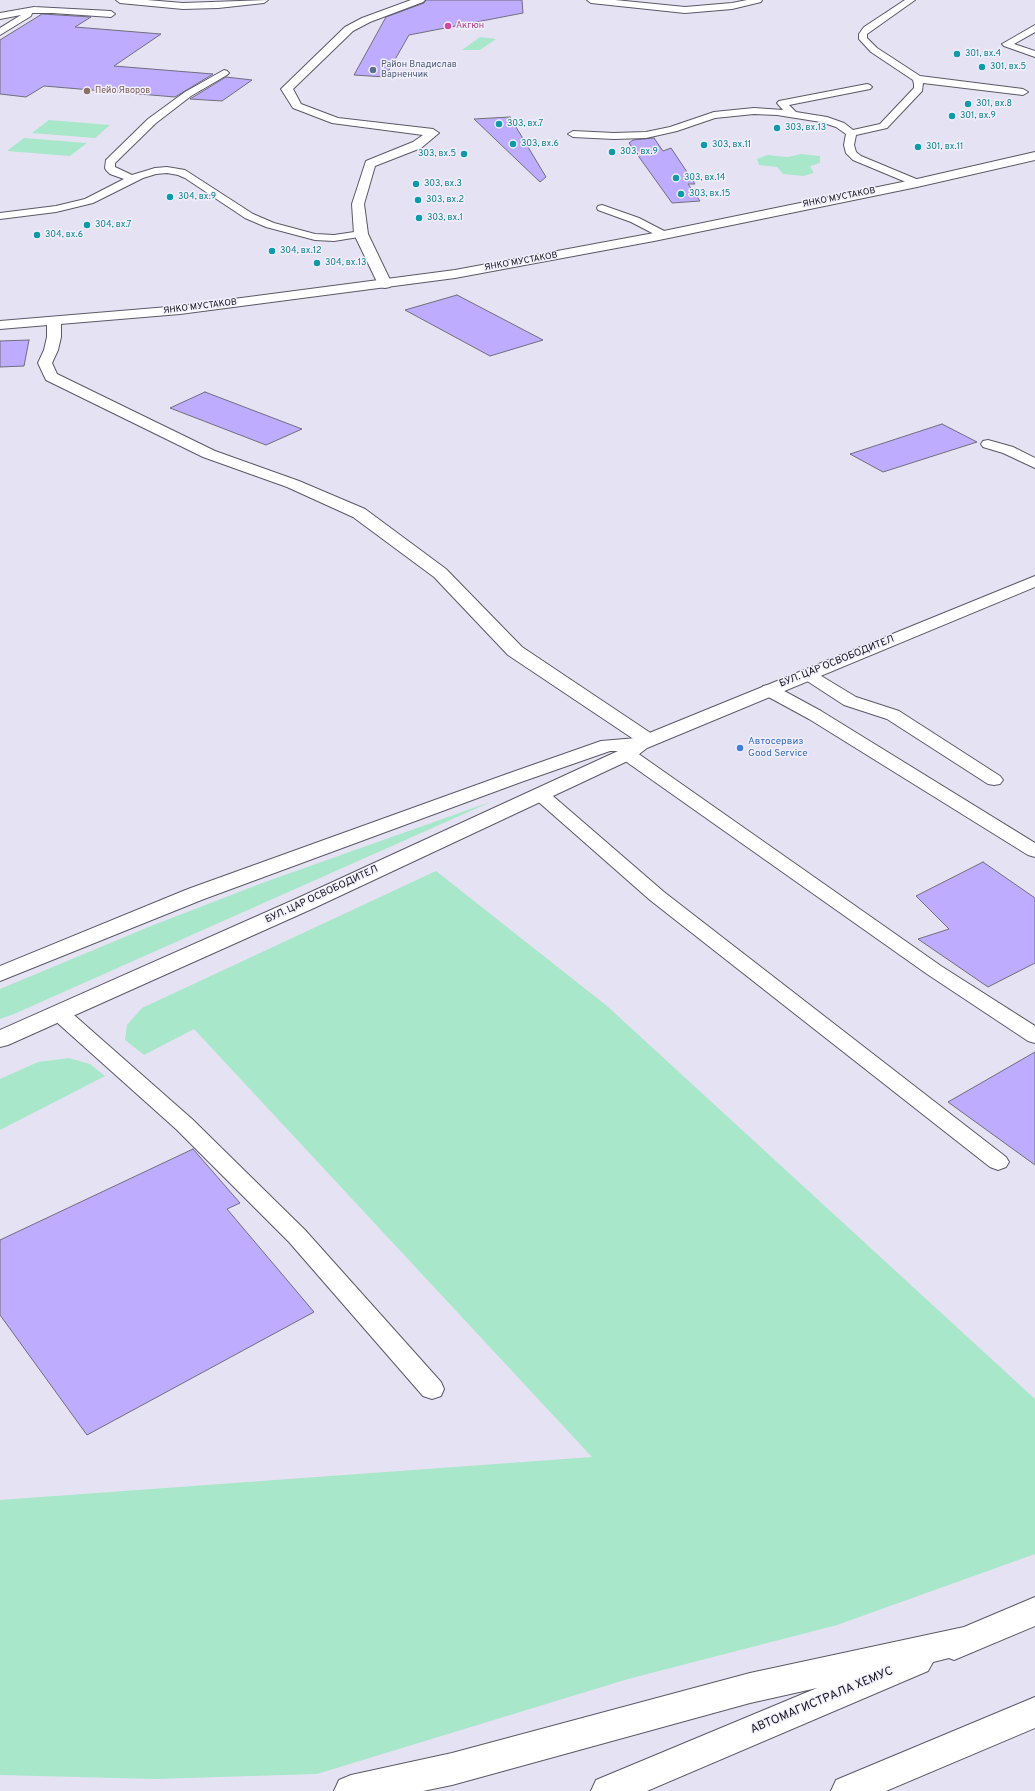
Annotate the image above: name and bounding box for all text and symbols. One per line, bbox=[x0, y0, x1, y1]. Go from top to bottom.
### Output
marker: Акгюн bbox=[443, 21, 453, 31]
place label: Акгюн bbox=[456, 21, 484, 31]
marker: 301, вх.4 bbox=[952, 49, 962, 59]
place label: 301, вх.4 bbox=[965, 49, 1001, 59]
place label: Район Владислав Варненчик bbox=[381, 60, 457, 81]
marker: 301, вх.5 bbox=[977, 62, 987, 72]
place label: 301, вх.5 bbox=[990, 62, 1026, 72]
marker: Район Владислав Варненчик bbox=[368, 65, 378, 75]
marker: Пейо Яворов bbox=[82, 86, 92, 96]
place label: Пейо Яворов bbox=[95, 86, 150, 96]
marker: 301, вх.8 bbox=[963, 99, 973, 109]
place label: 301, вх.8 bbox=[976, 99, 1012, 109]
marker: 301, вх.9 bbox=[947, 111, 957, 121]
place label: 301, вх.9 bbox=[960, 111, 996, 121]
marker: 303, вх.7 bbox=[494, 119, 504, 129]
place label: 303, вх.7 bbox=[507, 119, 543, 129]
marker: 303, вх.13 bbox=[772, 123, 782, 133]
place label: 303, вх.13 bbox=[785, 123, 826, 133]
marker: 303, вх.6 bbox=[508, 139, 518, 149]
place label: 303, вх.6 bbox=[521, 139, 559, 149]
marker: 303, вх.11 bbox=[699, 140, 709, 150]
place label: 303, вх.11 bbox=[712, 140, 751, 150]
marker: 301, вх.11 bbox=[913, 142, 923, 152]
place label: 301, вх.11 bbox=[926, 142, 963, 152]
marker: 303, вх.9 bbox=[607, 147, 617, 157]
place label: 303, вх.9 bbox=[620, 147, 658, 157]
place label: 303, вх.5 bbox=[418, 149, 456, 159]
marker: 303, вх.5 bbox=[459, 149, 469, 159]
marker: 303, вх.14 bbox=[671, 173, 681, 183]
place label: 303, вх.14 bbox=[684, 173, 725, 183]
marker: 303, вх.3 bbox=[411, 179, 421, 189]
place label: 303, вх.3 bbox=[424, 179, 462, 189]
street label: ЯНКО МУСТАКОВ bbox=[802, 186, 876, 210]
marker: 303, вх.15 bbox=[676, 189, 686, 199]
place label: 303, вх.15 bbox=[689, 189, 730, 199]
marker: 304, вх.9 bbox=[165, 192, 175, 202]
place label: 304, вх.9 bbox=[178, 192, 216, 202]
marker: 303, вх.2 bbox=[413, 195, 423, 205]
place label: 303, вх.2 bbox=[426, 195, 464, 205]
marker: 303, вх.1 bbox=[414, 213, 424, 223]
place label: 303, вх.1 bbox=[427, 213, 463, 223]
marker: 304, вх.7 bbox=[82, 220, 92, 230]
place label: 304, вх.7 bbox=[95, 220, 131, 230]
marker: 304, вх.6 bbox=[32, 230, 42, 240]
place label: 304, вх.6 bbox=[45, 230, 83, 240]
marker: 304, вх.12 bbox=[267, 246, 277, 256]
place label: 304, вх.12 bbox=[280, 246, 322, 256]
street label: ЯНКО МУСТАКОВ bbox=[484, 250, 558, 274]
marker: 304, вх.13 bbox=[312, 258, 322, 268]
place label: 304, вх.13 bbox=[325, 258, 366, 268]
street label: ЯНКО МУСТАКОВ bbox=[163, 297, 237, 317]
street label: БУЛ. ЦАР ОСВОБОДИТЕЛ bbox=[778, 633, 896, 691]
place label: Автосервиз Good Service bbox=[748, 736, 808, 760]
marker: Автосервиз Good Service bbox=[735, 743, 745, 753]
street label: БУЛ. ЦАР ОСВОБОДИТЕЛ bbox=[264, 864, 380, 926]
street label: АВТОМАГИСТРАЛА ХЕМУС bbox=[749, 1664, 895, 1738]

